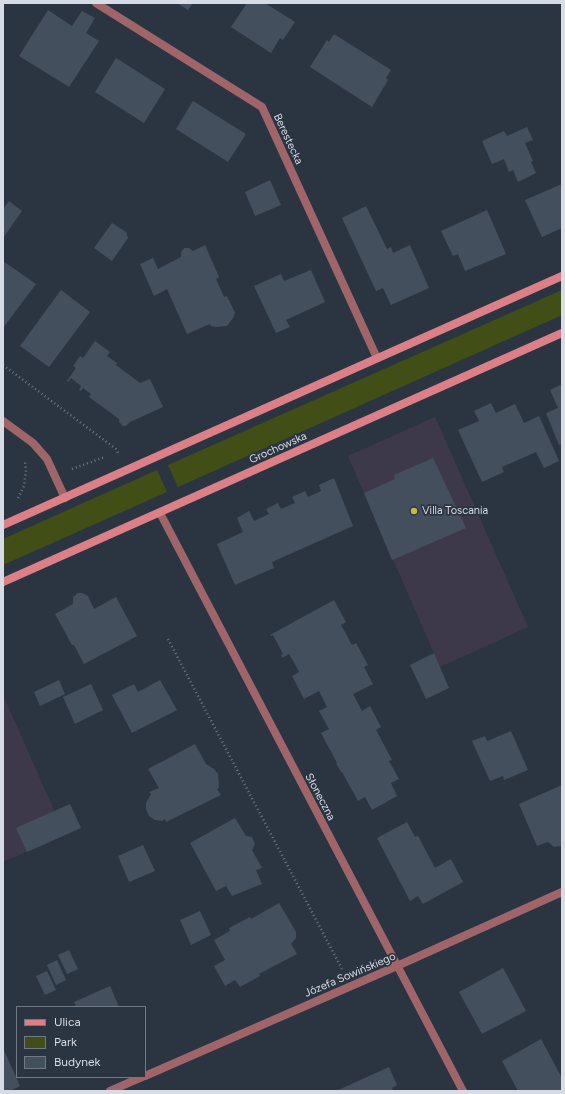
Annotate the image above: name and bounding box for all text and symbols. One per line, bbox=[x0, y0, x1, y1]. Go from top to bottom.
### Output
street label: Berestecka bbox=[271, 112, 305, 166]
street label: Grochowska bbox=[247, 429, 309, 467]
place label: Villa Toscania bbox=[422, 504, 488, 518]
marker: Villa Toscania bbox=[409, 506, 419, 516]
street label: Słoneczna bbox=[302, 771, 338, 823]
street label: Józefa Sowińskiego bbox=[302, 950, 398, 1000]
legend bbox=[16, 1006, 146, 1078]
text: Ulica bbox=[54, 1015, 81, 1029]
text: Park bbox=[54, 1035, 77, 1049]
text: Budynek bbox=[54, 1055, 100, 1069]

